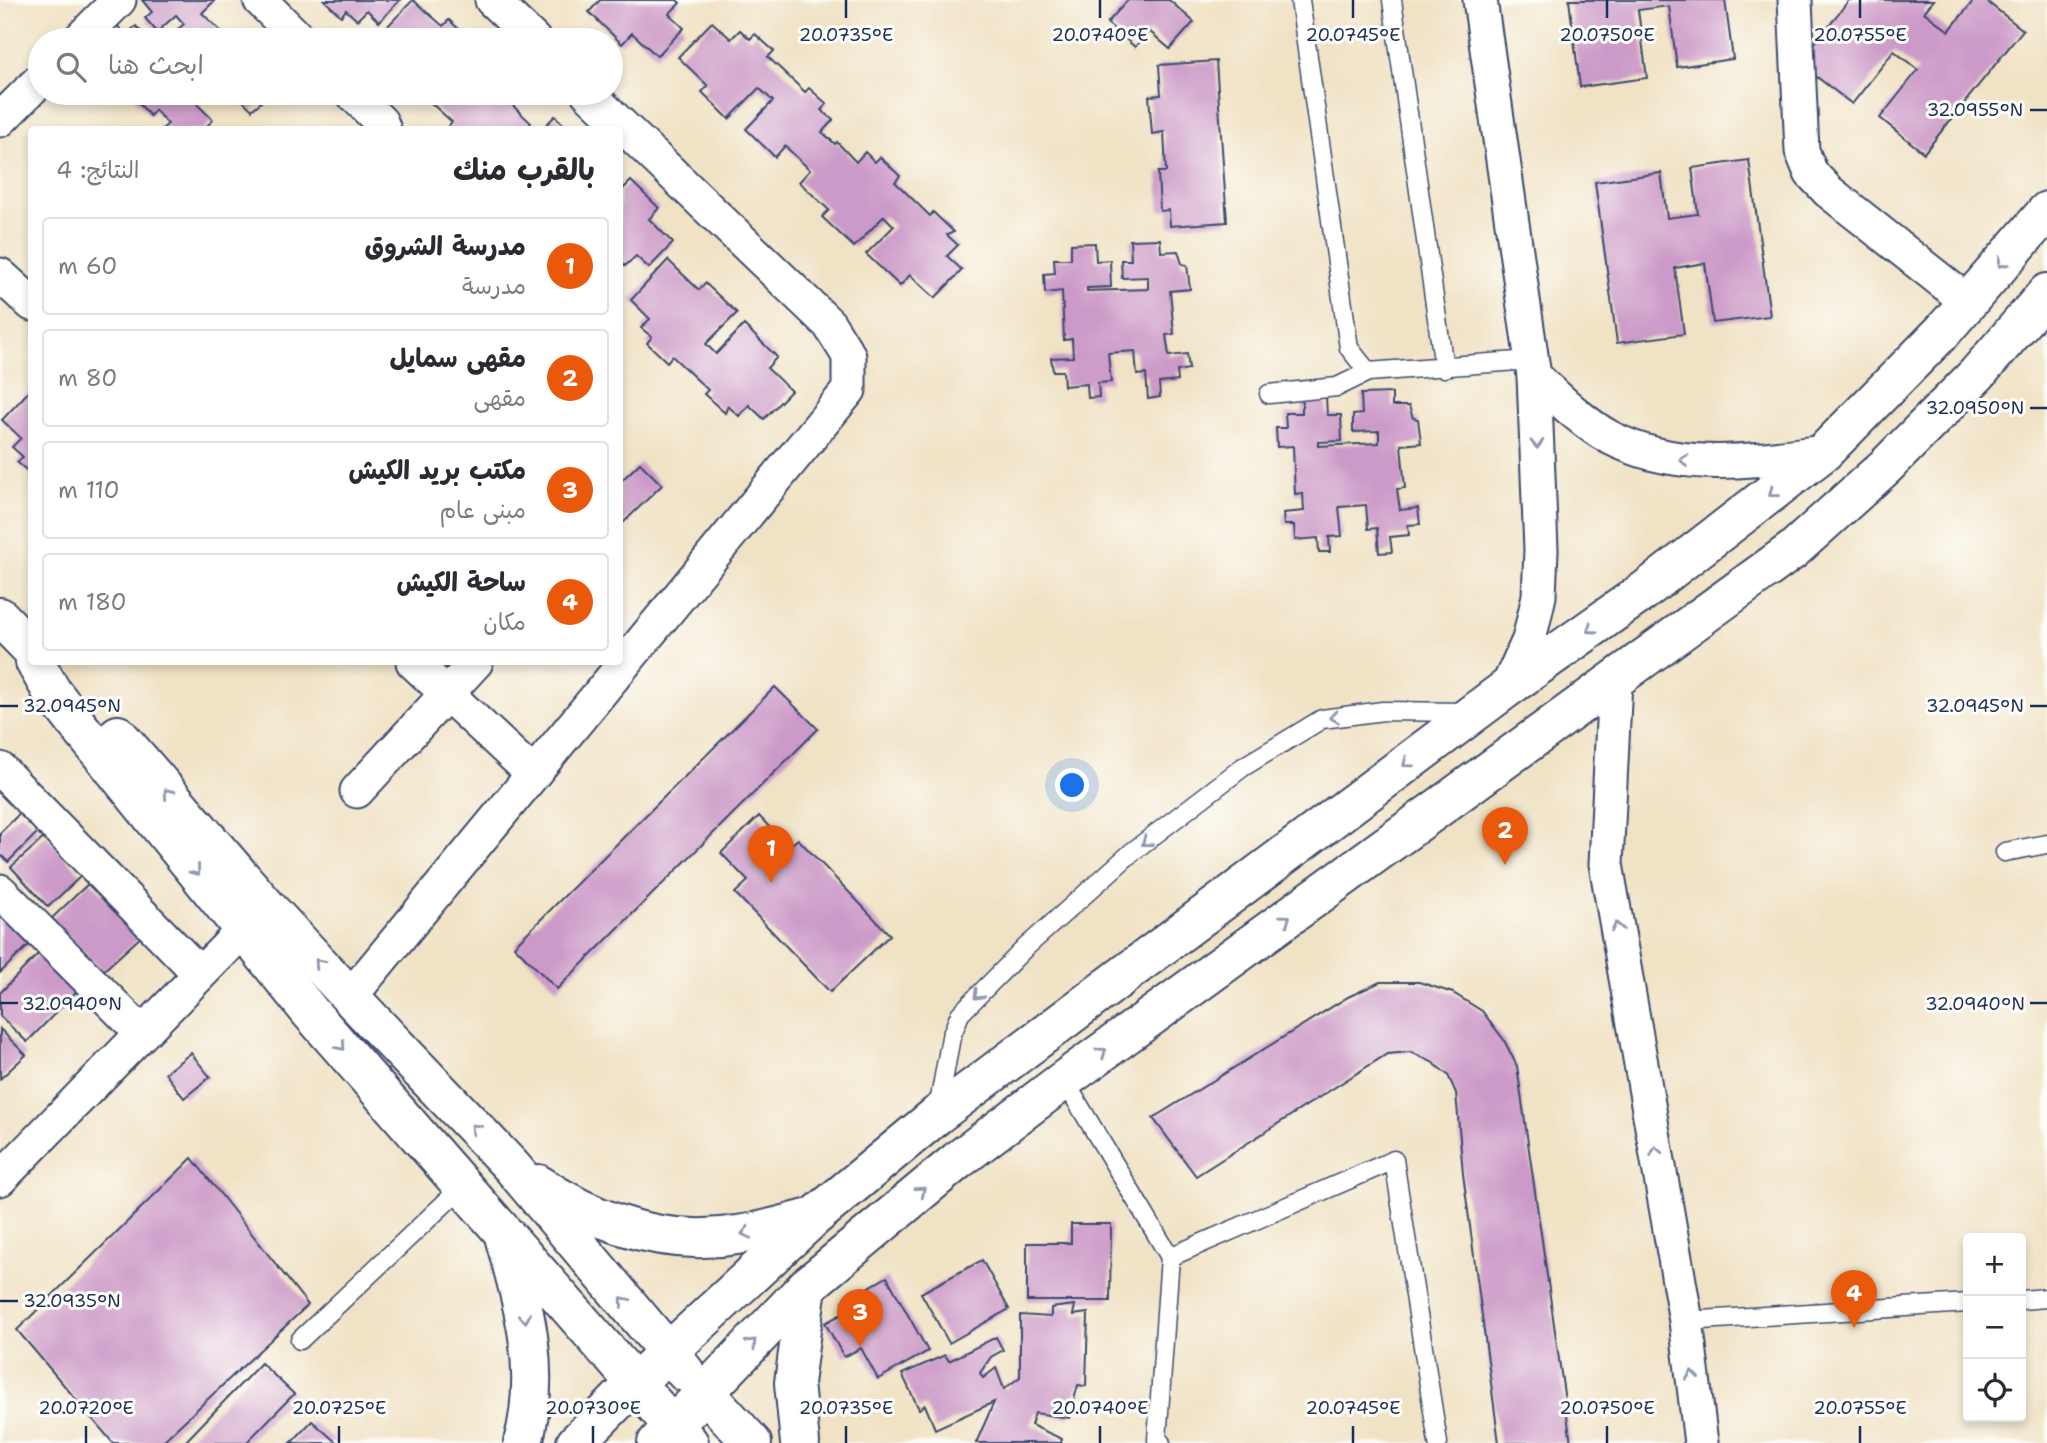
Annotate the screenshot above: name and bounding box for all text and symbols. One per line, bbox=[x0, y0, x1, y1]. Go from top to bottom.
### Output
text: 20.0735°E bbox=[799, 23, 893, 47]
text: 20.0740°E bbox=[1052, 23, 1148, 47]
text: 20.0745°E bbox=[1306, 23, 1400, 47]
text: 20.0750°E bbox=[1559, 23, 1655, 47]
text: 20.0755°E bbox=[1813, 23, 1907, 47]
search box bbox=[28, 28, 623, 105]
text: ابحث هنا bbox=[108, 47, 204, 82]
icon: search bbox=[52, 48, 90, 86]
text: 32.0955°N bbox=[1927, 98, 2023, 122]
text: بالقرب منك bbox=[453, 149, 595, 190]
text: النتائج: 4 bbox=[56, 155, 139, 185]
text: مدرسة الشروق bbox=[364, 228, 526, 263]
text: 60 m bbox=[58, 251, 117, 281]
text: 1 bbox=[565, 251, 575, 281]
one-way arrow bbox=[1998, 255, 2010, 268]
text: مدرسة bbox=[462, 271, 526, 301]
text: مقهى سمايل bbox=[389, 340, 526, 375]
text: 80 m bbox=[58, 363, 117, 393]
text: 2 bbox=[562, 363, 578, 393]
text: مقهى bbox=[473, 383, 526, 413]
text: 32.0950°N bbox=[1926, 396, 2024, 420]
one-way arrow bbox=[1529, 439, 1544, 450]
text: مكتب بريد الكيش bbox=[348, 452, 526, 487]
one-way arrow bbox=[1678, 453, 1689, 468]
text: 110 m bbox=[58, 475, 120, 505]
text: 3 bbox=[562, 475, 578, 505]
one-way arrow bbox=[1768, 484, 1780, 497]
text: مبنى عام bbox=[439, 495, 526, 525]
text: ساحة الكيش bbox=[396, 564, 526, 599]
text: 180 m bbox=[58, 587, 127, 617]
text: 4 bbox=[562, 587, 578, 617]
text: مكان bbox=[483, 607, 526, 637]
one-way arrow bbox=[1586, 621, 1598, 633]
text: 32.0945°N bbox=[23, 694, 121, 718]
text: 32.0945°N bbox=[1926, 694, 2024, 718]
one-way arrow bbox=[1329, 710, 1340, 725]
one-way arrow bbox=[1402, 755, 1415, 767]
your location bbox=[1055, 768, 1089, 802]
one-way arrow bbox=[164, 788, 176, 801]
pin: 2 bbox=[1482, 807, 1528, 865]
pin: 1 bbox=[748, 825, 794, 883]
one-way arrow bbox=[1141, 833, 1154, 846]
one-way arrow bbox=[187, 863, 200, 876]
one-way arrow bbox=[1278, 915, 1291, 927]
one-way arrow bbox=[1610, 921, 1625, 933]
one-way arrow bbox=[314, 958, 327, 971]
one-way arrow bbox=[974, 987, 987, 1000]
text: 32.0940°N bbox=[22, 992, 122, 1016]
text: 32.0940°N bbox=[1925, 992, 2025, 1016]
one-way arrow bbox=[333, 1038, 345, 1051]
one-way arrow bbox=[1094, 1048, 1107, 1061]
one-way arrow bbox=[471, 1123, 484, 1136]
one-way arrow bbox=[1649, 1145, 1664, 1157]
one-way arrow bbox=[913, 1187, 926, 1199]
one-way arrow bbox=[740, 1225, 752, 1239]
map controls bbox=[1963, 1233, 2026, 1422]
button: + bbox=[1963, 1233, 2026, 1296]
pin: 4 bbox=[1831, 1270, 1877, 1328]
text: 32.0935°N bbox=[23, 1289, 121, 1313]
pin: 3 bbox=[837, 1289, 883, 1347]
one-way arrow bbox=[619, 1296, 632, 1308]
button: − bbox=[1963, 1296, 2026, 1359]
one-way arrow bbox=[517, 1312, 532, 1324]
one-way arrow bbox=[744, 1338, 757, 1351]
button: locate bbox=[1963, 1359, 2026, 1422]
one-way arrow bbox=[1685, 1369, 1700, 1381]
text: 20.0720°E bbox=[38, 1396, 134, 1420]
text: 20.0725°E bbox=[292, 1396, 386, 1420]
text: 20.0730°E bbox=[545, 1396, 641, 1420]
text: 20.0735°E bbox=[799, 1396, 893, 1420]
text: 20.0740°E bbox=[1052, 1396, 1148, 1420]
text: 20.0745°E bbox=[1306, 1396, 1400, 1420]
text: 20.0750°E bbox=[1559, 1396, 1655, 1420]
text: 20.0755°E bbox=[1813, 1396, 1907, 1420]

